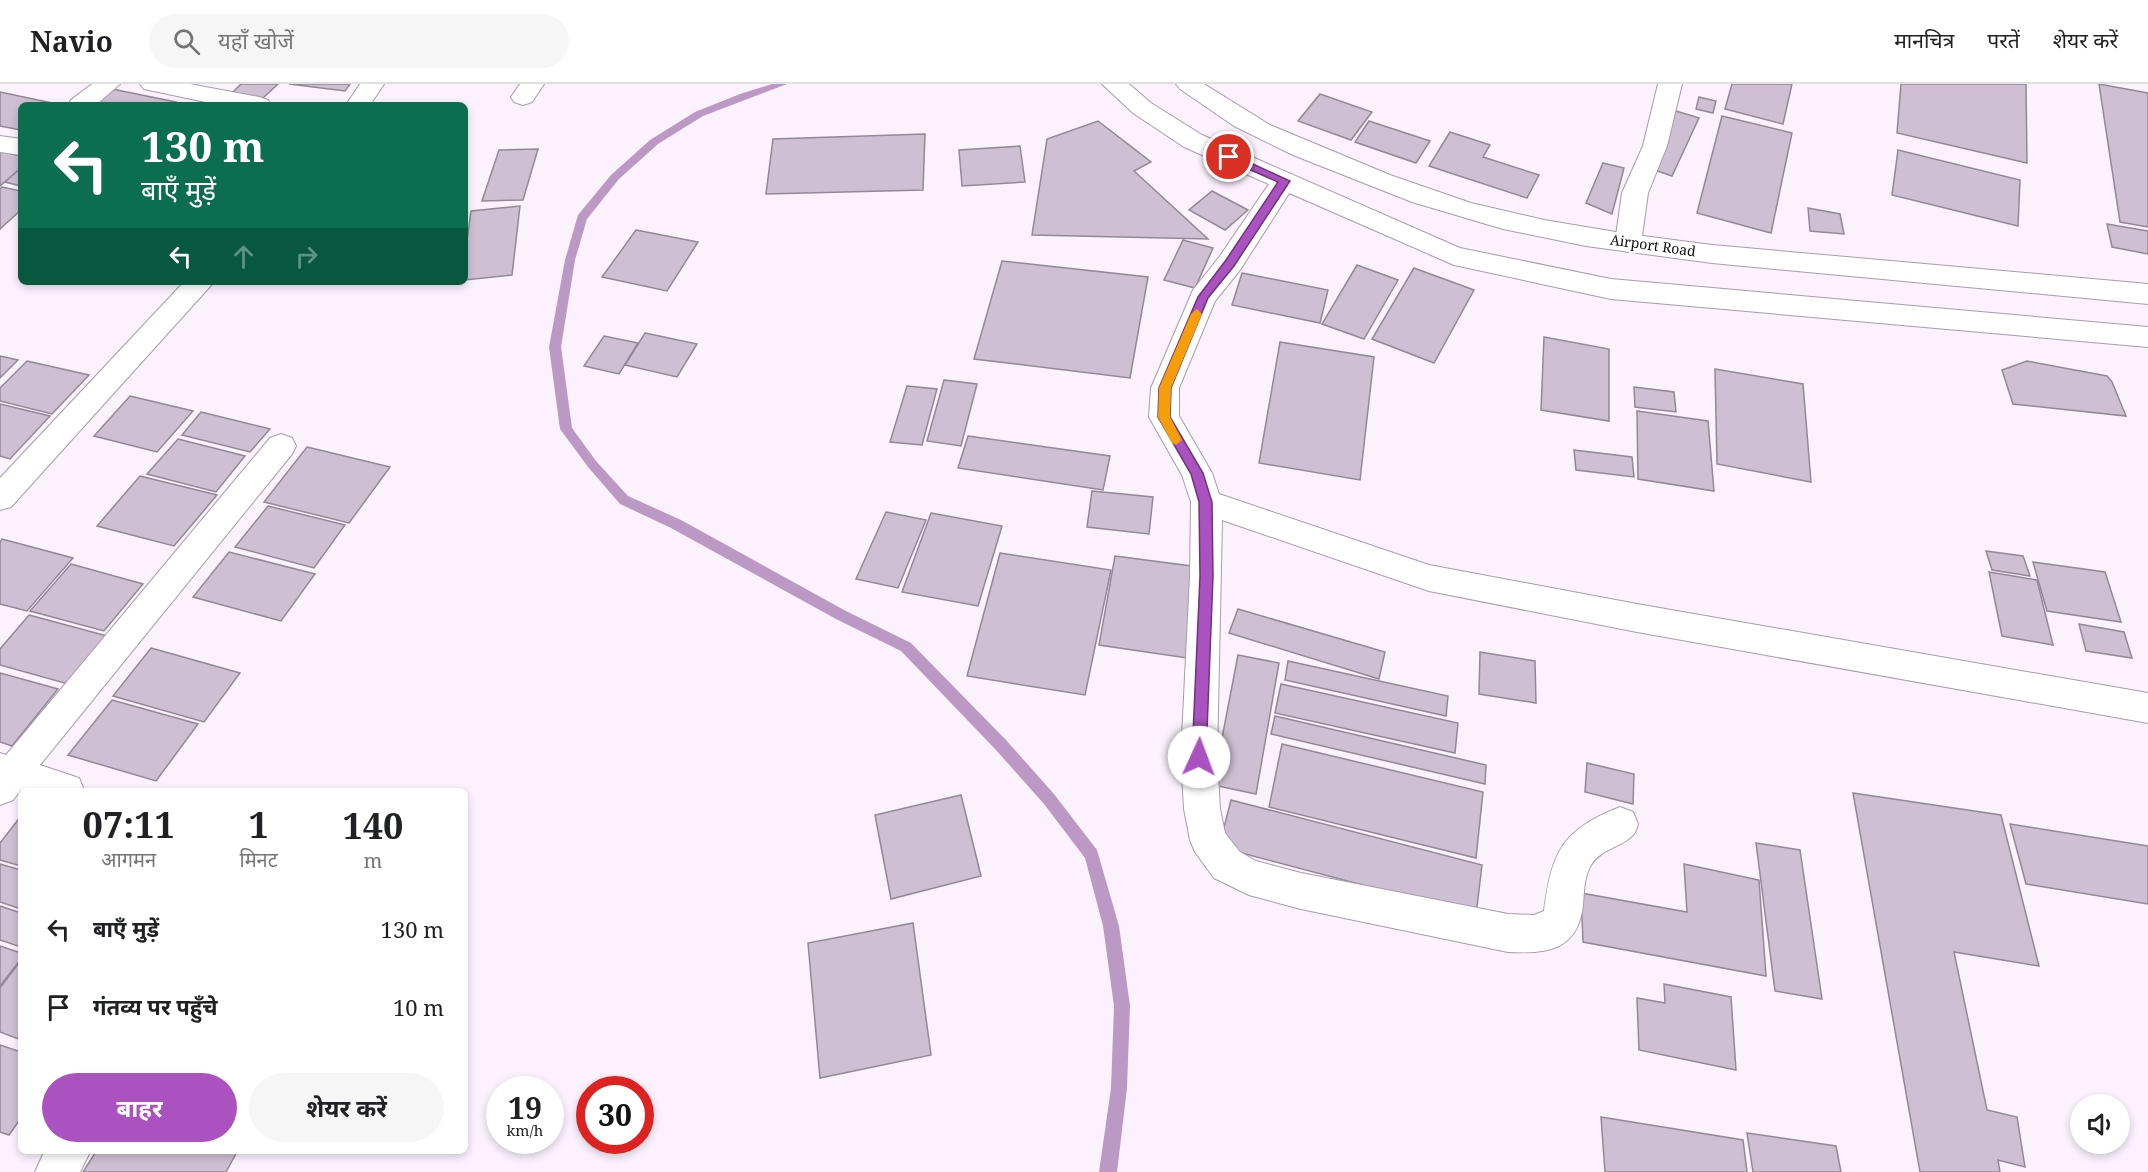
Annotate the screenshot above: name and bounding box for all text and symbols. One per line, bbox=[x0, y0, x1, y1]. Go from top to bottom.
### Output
search box bbox=[149, 14, 569, 68]
text: Navio bbox=[30, 22, 113, 60]
icon: search bbox=[170, 25, 203, 58]
text: यहाँ खोजें bbox=[218, 25, 294, 55]
text: मानचित्र bbox=[1894, 26, 1954, 54]
text: परतें bbox=[1987, 26, 2020, 54]
text: शेयर करें bbox=[2053, 26, 2118, 54]
text: 130 m bbox=[141, 117, 265, 174]
icon: left bbox=[42, 126, 120, 204]
pin bbox=[1203, 131, 1254, 182]
icon: arrive bbox=[1212, 140, 1245, 173]
text: बाएँ मुड़ें bbox=[141, 171, 216, 208]
street label: Airport Road bbox=[1609, 230, 1698, 260]
icon: left bbox=[164, 240, 197, 273]
icon: ahead bbox=[227, 240, 260, 273]
icon: right bbox=[290, 240, 323, 273]
position arrow bbox=[1167, 725, 1231, 789]
text: 07:11 bbox=[83, 800, 175, 849]
text: 1 bbox=[248, 800, 269, 849]
text: 140 bbox=[342, 801, 403, 850]
text: आगमन bbox=[101, 846, 156, 873]
text: मिनट bbox=[239, 846, 278, 873]
text: m bbox=[363, 847, 382, 874]
icon: left bbox=[42, 913, 75, 946]
text: बाएँ मुड़ें bbox=[93, 913, 159, 943]
text: 130 m bbox=[381, 914, 444, 944]
icon: arrive bbox=[42, 991, 75, 1024]
text: गंतव्य पर पहुँचे bbox=[93, 991, 218, 1021]
text: 10 m bbox=[393, 992, 444, 1022]
button: बाहर bbox=[42, 1073, 237, 1142]
button: शेयर करें bbox=[249, 1073, 444, 1142]
speed limit sign: 30 bbox=[576, 1076, 654, 1154]
text: 19 bbox=[508, 1087, 542, 1128]
map controls bbox=[2070, 1094, 2130, 1154]
button: sound bbox=[2070, 1094, 2130, 1154]
text: km/h bbox=[507, 1120, 543, 1140]

